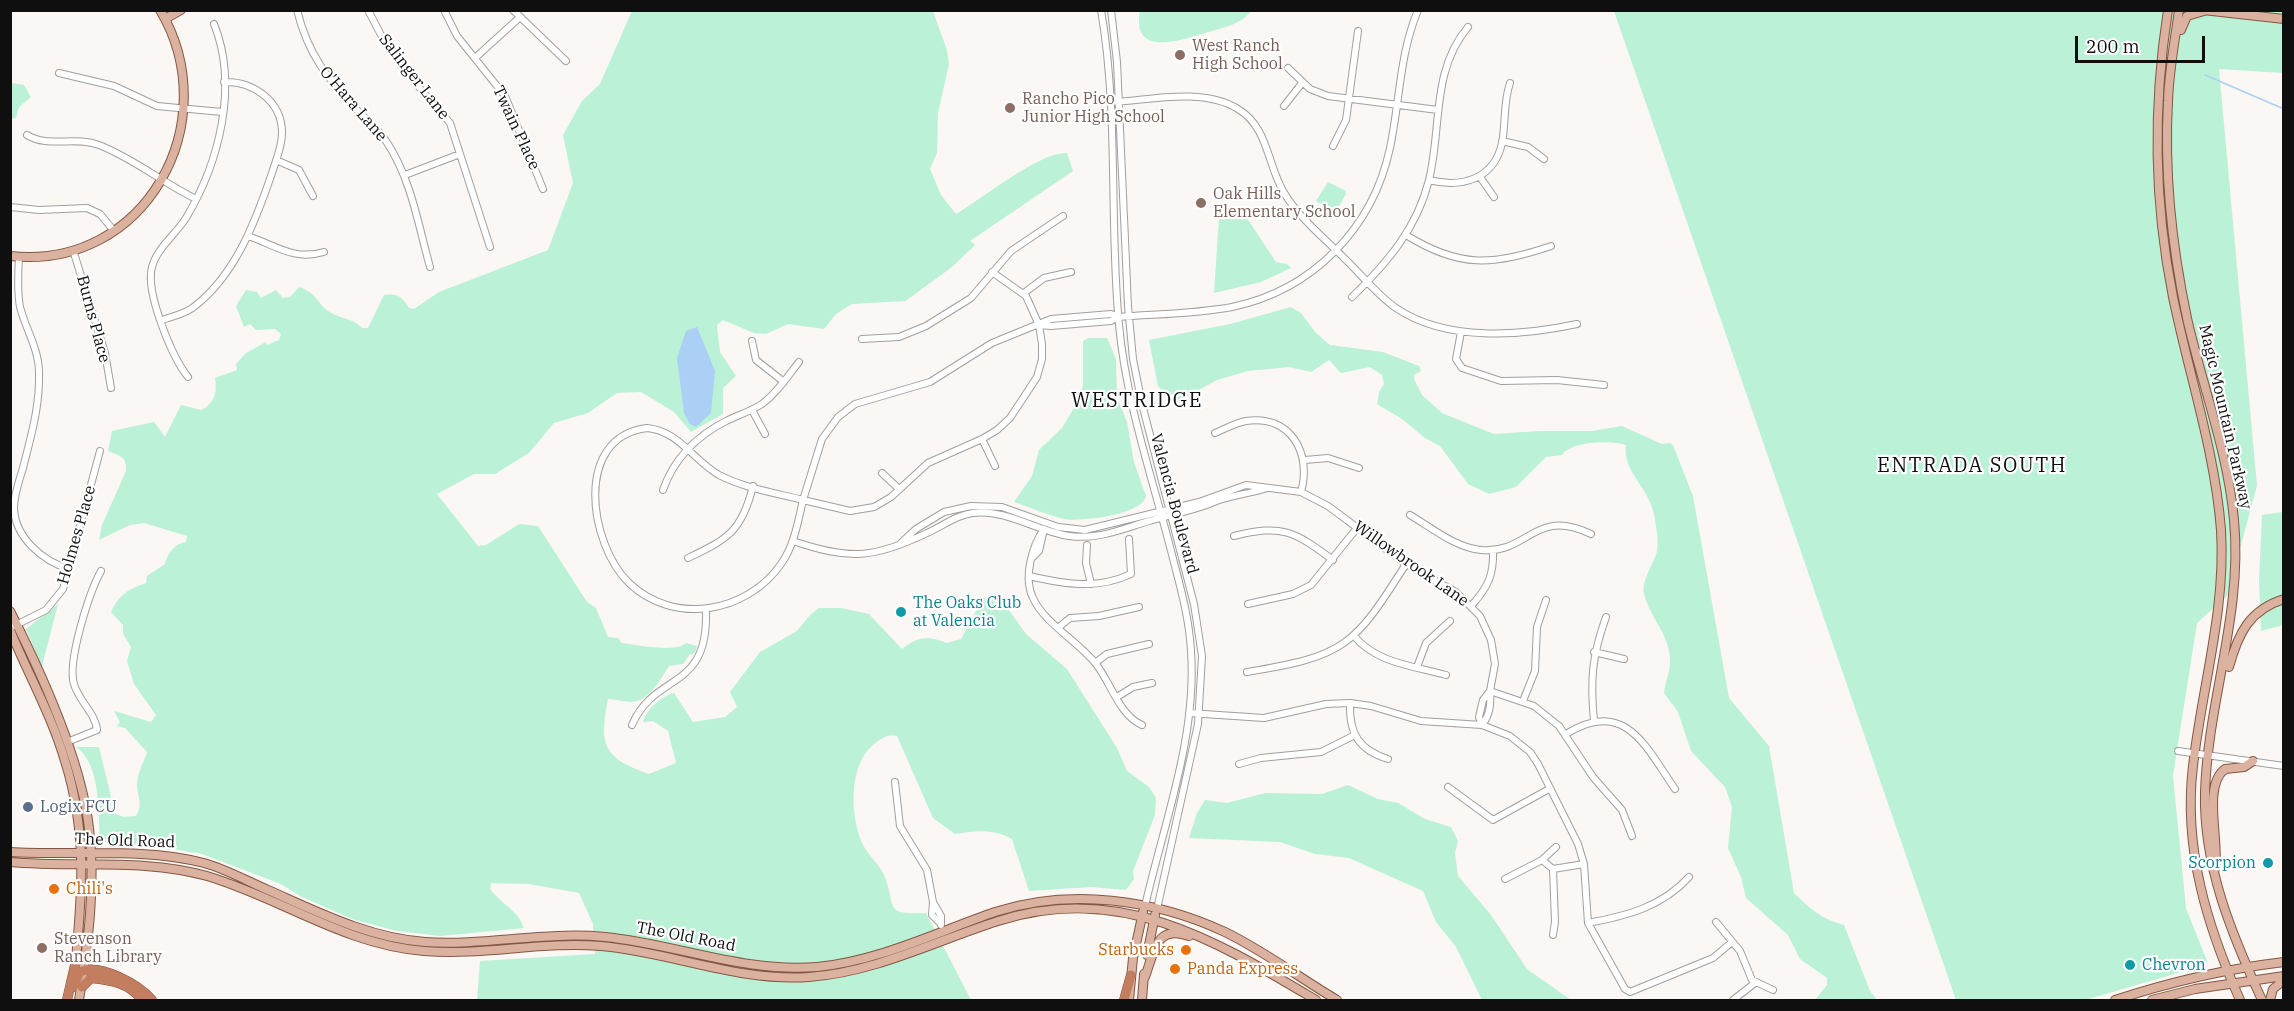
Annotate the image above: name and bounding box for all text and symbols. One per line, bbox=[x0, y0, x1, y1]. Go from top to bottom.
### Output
scale bar bbox=[2078, 24, 2208, 62]
street label: Salinger Lane bbox=[375, 30, 453, 124]
text: 200 m bbox=[2086, 35, 2140, 58]
place label: West Ranch High School bbox=[1192, 36, 1283, 74]
marker: West Ranch High School bbox=[1173, 48, 1187, 62]
street label: O'Hara Lane bbox=[315, 63, 391, 145]
street label: Twain Place bbox=[488, 83, 544, 173]
place label: Rancho Pico Junior High School bbox=[1022, 89, 1165, 127]
marker: Rancho Pico Junior High School bbox=[1003, 101, 1017, 115]
place label: Oak Hills Elementary School bbox=[1213, 184, 1356, 222]
marker: Oak Hills Elementary School bbox=[1194, 196, 1208, 210]
street label: Burns Place bbox=[72, 273, 114, 365]
street label: Magic Mountain Parkway bbox=[2194, 323, 2256, 511]
district label: WESTRIDGE bbox=[1071, 389, 1203, 413]
street label: Valencia Boulevard bbox=[1146, 432, 1202, 576]
district label: ENTRADA SOUTH bbox=[1877, 454, 2067, 478]
street label: Holmes Place bbox=[54, 483, 100, 587]
street label: Willowbrook Lane bbox=[1350, 517, 1472, 611]
place label: The Oaks Club at Valencia bbox=[913, 593, 1021, 631]
marker: The Oaks Club at Valencia bbox=[894, 605, 908, 619]
place label: Logix FCU bbox=[40, 797, 117, 817]
marker: Logix FCU bbox=[21, 800, 35, 814]
street label: The Old Road bbox=[74, 830, 176, 852]
place label: Scorpion bbox=[2188, 853, 2256, 873]
marker: Scorpion bbox=[2261, 856, 2275, 870]
place label: Chili's bbox=[66, 879, 113, 899]
marker: Chili's bbox=[47, 882, 61, 896]
street label: The Old Road bbox=[635, 918, 737, 956]
place label: Stevenson Ranch Library bbox=[54, 929, 162, 967]
place label: Starbucks bbox=[1098, 940, 1174, 960]
marker: Stevenson Ranch Library bbox=[35, 941, 49, 955]
marker: Starbucks bbox=[1179, 943, 1193, 957]
place label: Chevron bbox=[2142, 955, 2206, 975]
marker: Chevron bbox=[2123, 958, 2137, 972]
place label: Panda Express bbox=[1187, 959, 1298, 979]
marker: Panda Express bbox=[1168, 962, 1182, 976]

